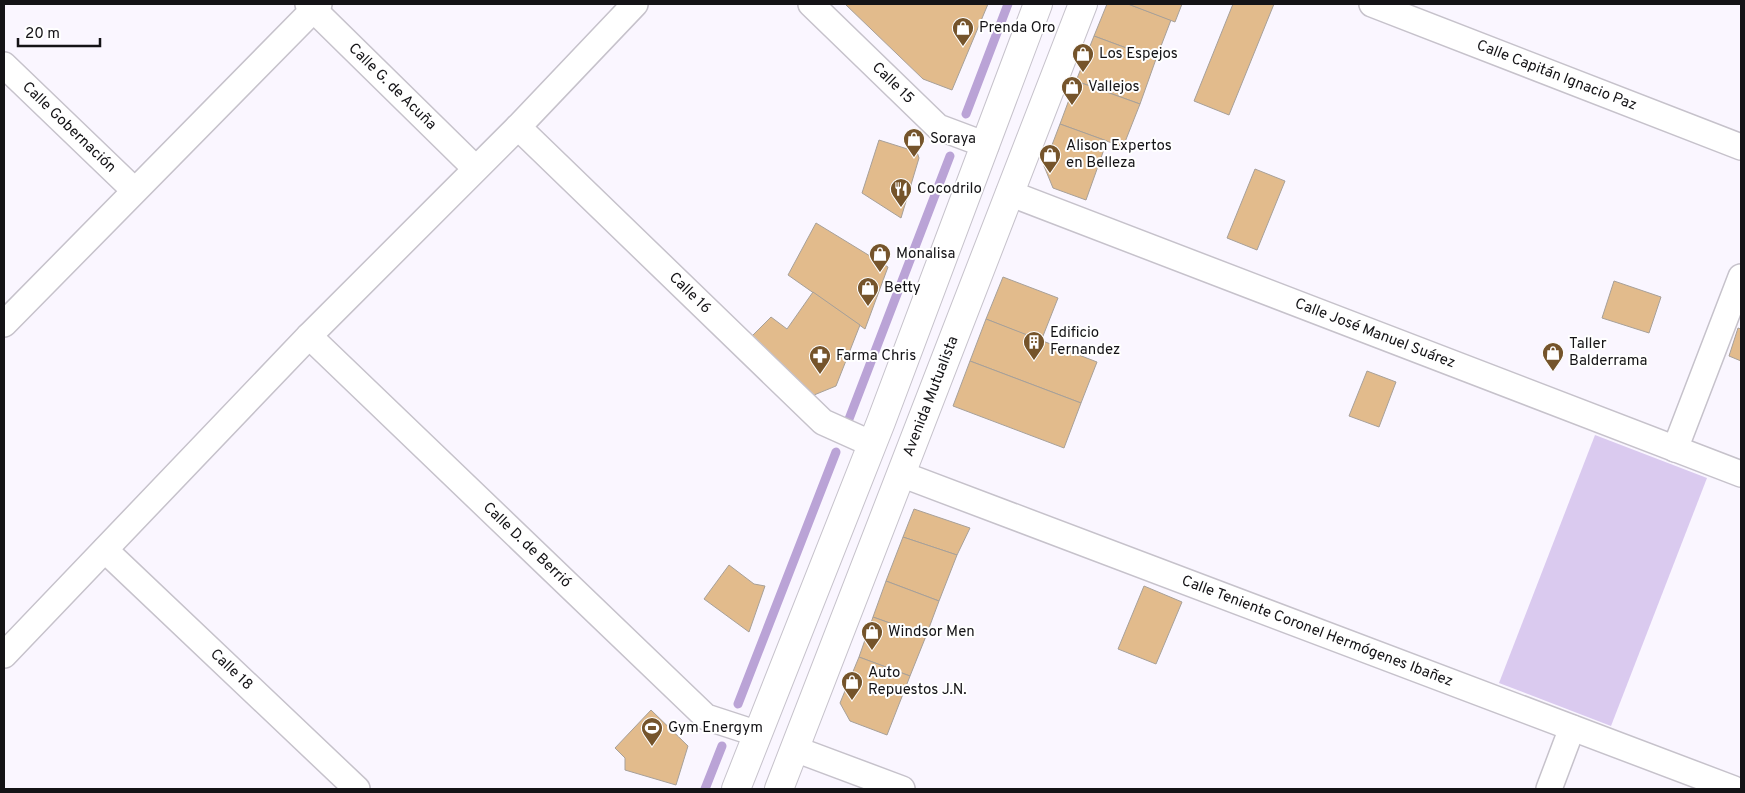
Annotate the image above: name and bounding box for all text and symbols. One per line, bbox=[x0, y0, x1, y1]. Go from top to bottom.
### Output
scale bar bbox=[18, 15, 100, 47]
shop icon: Prenda Oro bbox=[951, 16, 975, 47]
place label: Prenda Oro bbox=[979, 19, 1055, 38]
text: 20 m bbox=[25, 25, 60, 44]
street label: Calle Capitán Ignacio Paz bbox=[1474, 36, 1639, 115]
street label: Calle G. de Acuña bbox=[344, 39, 440, 134]
shop icon: Los Espejos bbox=[1071, 42, 1095, 73]
place label: Los Espejos bbox=[1099, 45, 1178, 64]
street label: Calle 15 bbox=[868, 58, 918, 108]
shop icon: Vallejos bbox=[1060, 75, 1084, 106]
street label: Calle Gobernación bbox=[18, 78, 120, 177]
place label: Vallejos bbox=[1088, 78, 1140, 97]
shop icon: Soraya bbox=[902, 127, 926, 158]
place label: Soraya bbox=[930, 130, 976, 149]
place label: Alison Expertos en Belleza bbox=[1066, 137, 1172, 173]
shop icon: Alison Expertos en Belleza bbox=[1038, 143, 1062, 174]
restaurant icon: Cocodrilo bbox=[889, 177, 913, 208]
place label: Cocodrilo bbox=[917, 180, 982, 199]
shop icon: Monalisa bbox=[868, 242, 892, 273]
place label: Monalisa bbox=[896, 245, 955, 264]
street label: Calle 16 bbox=[665, 268, 715, 318]
shop icon: Betty bbox=[856, 276, 880, 307]
place label: Betty bbox=[884, 279, 921, 298]
street label: Calle José Manuel Suárez bbox=[1292, 294, 1458, 373]
place label: Edificio Fernandez bbox=[1050, 324, 1120, 360]
building icon: Edificio Fernandez bbox=[1022, 330, 1046, 361]
street label: Avenida Mutualista bbox=[899, 333, 963, 459]
place label: Taller Balderrama bbox=[1569, 335, 1648, 371]
shop icon: Taller Balderrama bbox=[1541, 341, 1565, 372]
pharmacy icon: Farma Chris bbox=[808, 344, 832, 375]
place label: Farma Chris bbox=[836, 347, 916, 366]
street label: Calle D. de Berrió bbox=[479, 498, 575, 592]
street label: Calle Teniente Coronel Hermógenes Ibañez bbox=[1179, 571, 1456, 691]
shop icon: Windsor Men bbox=[860, 620, 884, 651]
place label: Windsor Men bbox=[888, 623, 975, 642]
street label: Calle 18 bbox=[206, 645, 257, 694]
place label: Auto Repuestos J.N. bbox=[868, 664, 967, 700]
shop icon: Auto Repuestos J.N. bbox=[840, 670, 864, 701]
sports icon: Gym Energym bbox=[640, 716, 664, 747]
place label: Gym Energym bbox=[668, 719, 763, 738]

